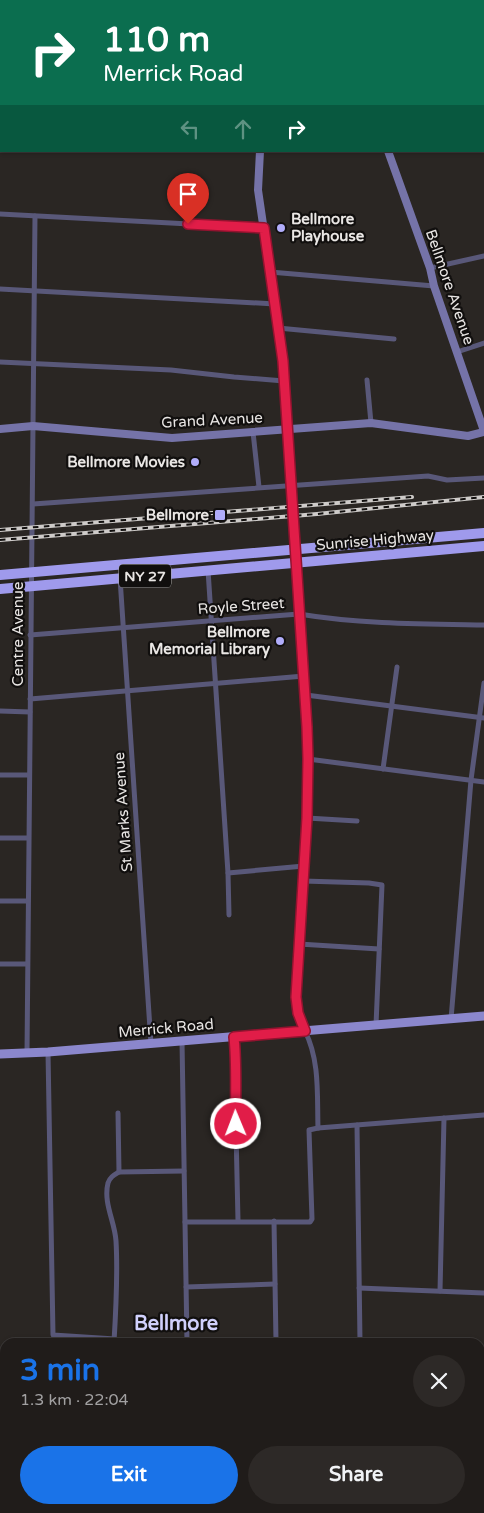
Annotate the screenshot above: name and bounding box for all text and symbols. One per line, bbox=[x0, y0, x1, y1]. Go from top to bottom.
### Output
text: 110 m bbox=[103, 19, 210, 61]
icon: right bbox=[20, 20, 85, 85]
text: Merrick Road bbox=[103, 61, 243, 87]
icon: left bbox=[176, 115, 204, 143]
icon: ahead bbox=[229, 115, 257, 143]
icon: right bbox=[282, 115, 310, 143]
pin bbox=[167, 173, 209, 224]
icon: arrive bbox=[174, 180, 202, 208]
place label: Bellmore Playhouse bbox=[291, 210, 365, 246]
marker: Bellmore Playhouse bbox=[275, 222, 287, 234]
street label: Bellmore Avenue bbox=[422, 227, 478, 347]
street label: Grand Avenue bbox=[161, 408, 263, 432]
place label: Bellmore Movies bbox=[67, 453, 185, 471]
marker: Bellmore Movies bbox=[189, 456, 201, 468]
place label: Bellmore bbox=[146, 506, 210, 524]
marker: Bellmore bbox=[213, 508, 227, 522]
street label: Sunrise Highway bbox=[315, 526, 435, 554]
road number: NY 27 bbox=[119, 564, 171, 588]
street label: Centre Avenue bbox=[9, 582, 27, 686]
street label: Royle Street bbox=[197, 594, 285, 618]
place label: Bellmore Memorial Library bbox=[149, 623, 271, 659]
marker: Bellmore Memorial Library bbox=[274, 635, 286, 647]
street label: St Marks Avenue bbox=[110, 751, 136, 873]
street label: Merrick Road bbox=[118, 1015, 214, 1041]
position arrow bbox=[209, 1097, 261, 1149]
district label: Bellmore bbox=[134, 1312, 218, 1336]
text: 3 min bbox=[20, 1352, 100, 1389]
button: close bbox=[413, 1355, 465, 1407]
text: 1.3 km · 22:04 bbox=[20, 1390, 129, 1410]
button: Exit bbox=[20, 1446, 238, 1504]
button: Share bbox=[248, 1446, 465, 1504]

